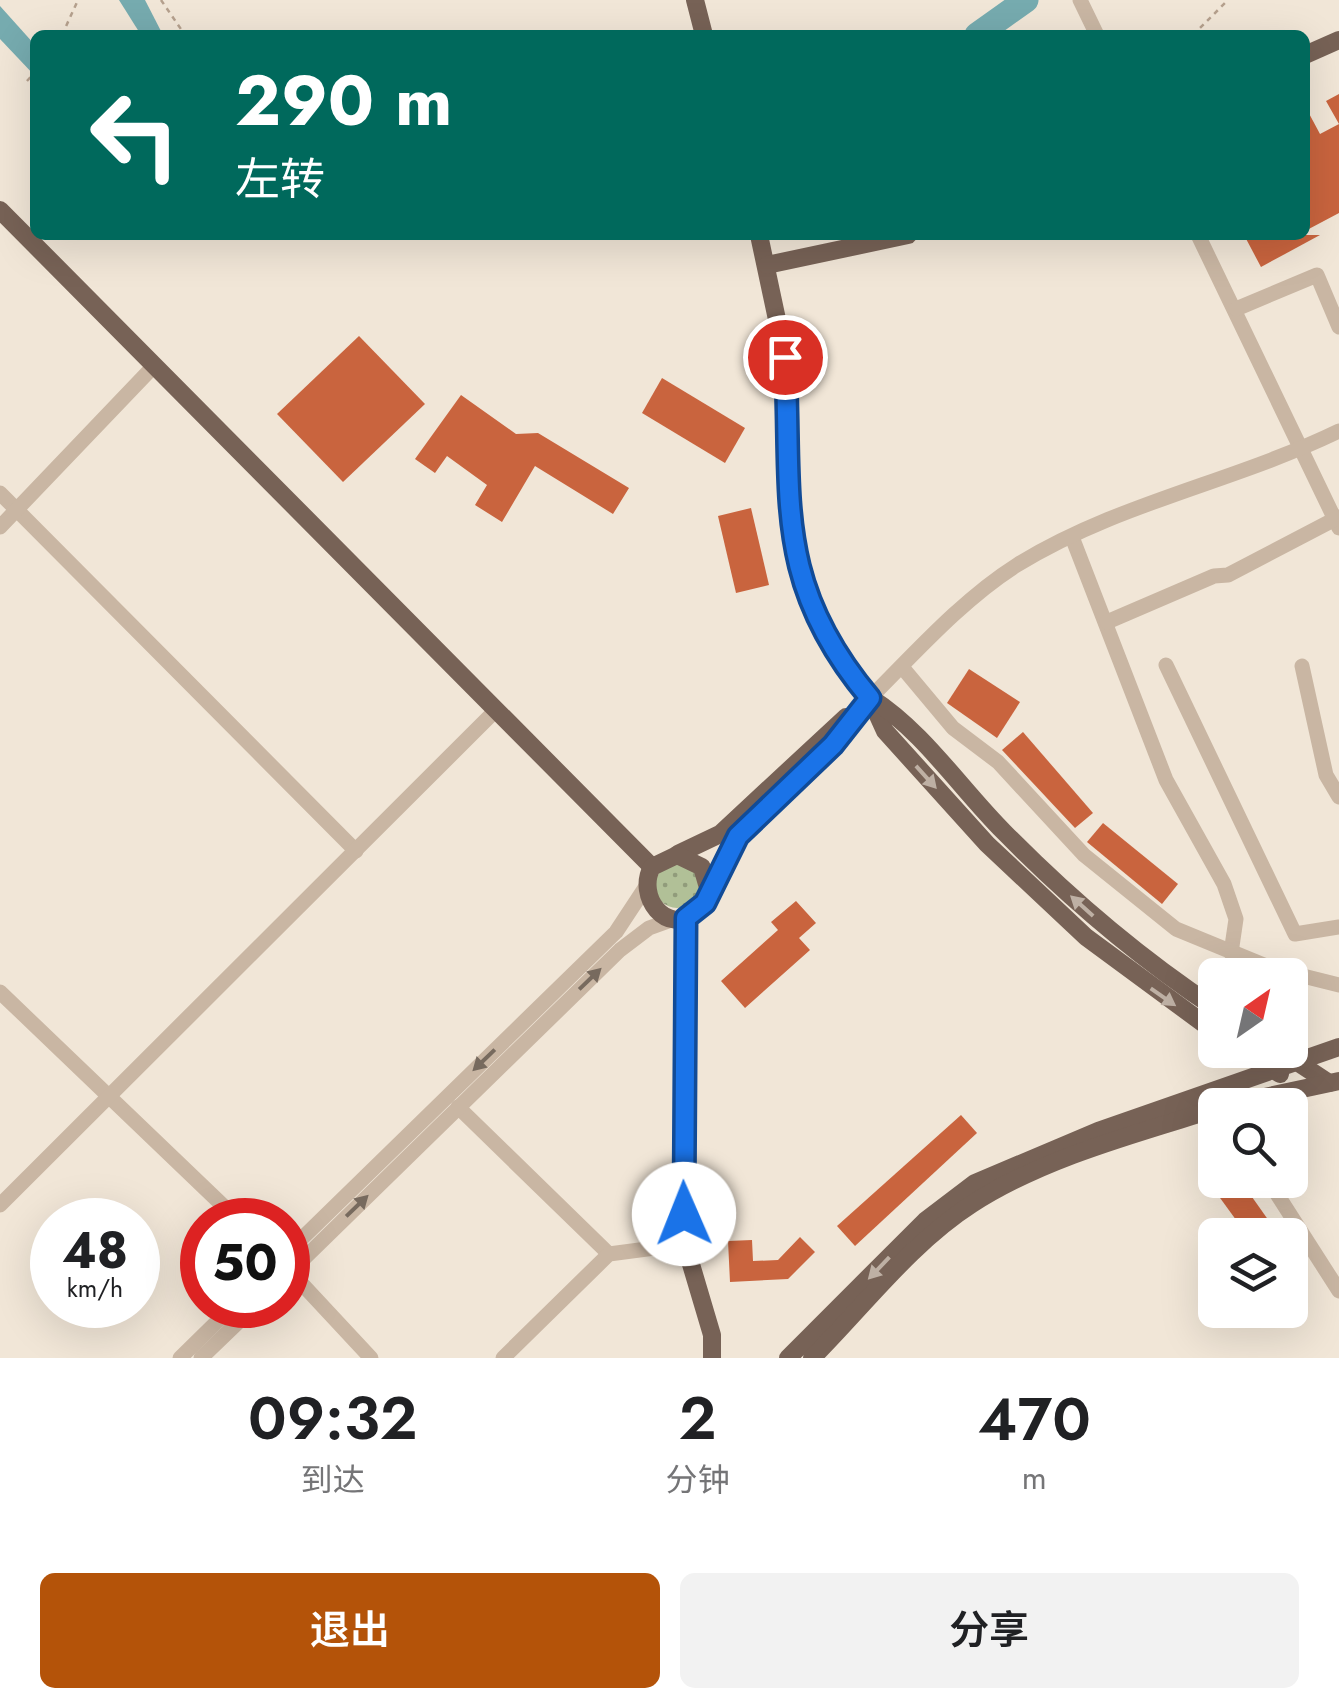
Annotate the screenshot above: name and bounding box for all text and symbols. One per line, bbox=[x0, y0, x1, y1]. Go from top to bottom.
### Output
text: 290 m bbox=[235, 50, 453, 151]
icon: left bbox=[70, 70, 200, 200]
text: 左转 bbox=[235, 147, 325, 212]
pin bbox=[743, 315, 828, 400]
icon: arrive bbox=[758, 330, 813, 385]
one-way arrow bbox=[914, 764, 936, 789]
one-way arrow bbox=[1070, 896, 1095, 918]
north arrow bbox=[1198, 958, 1308, 1068]
map controls bbox=[1198, 958, 1308, 1328]
one-way arrow bbox=[577, 968, 601, 991]
one-way arrow bbox=[1150, 987, 1177, 1006]
one-way arrow bbox=[472, 1048, 496, 1072]
button: search bbox=[1198, 1088, 1308, 1198]
position arrow bbox=[632, 1162, 736, 1266]
one-way arrow bbox=[345, 1194, 369, 1218]
speed limit sign: 50 bbox=[180, 1198, 310, 1328]
text: 48 bbox=[62, 1214, 128, 1287]
button: layers bbox=[1198, 1218, 1308, 1328]
one-way arrow bbox=[867, 1255, 891, 1279]
text: km/h bbox=[67, 1270, 123, 1306]
text: 09:32 bbox=[248, 1375, 418, 1462]
text: 2 bbox=[679, 1375, 717, 1462]
text: 470 bbox=[978, 1376, 1091, 1463]
text: m bbox=[1022, 1455, 1047, 1501]
text: 到达 bbox=[301, 1457, 365, 1503]
text: 分钟 bbox=[666, 1457, 730, 1503]
button: 退出 bbox=[40, 1573, 660, 1688]
button: 分享 bbox=[680, 1573, 1299, 1688]

